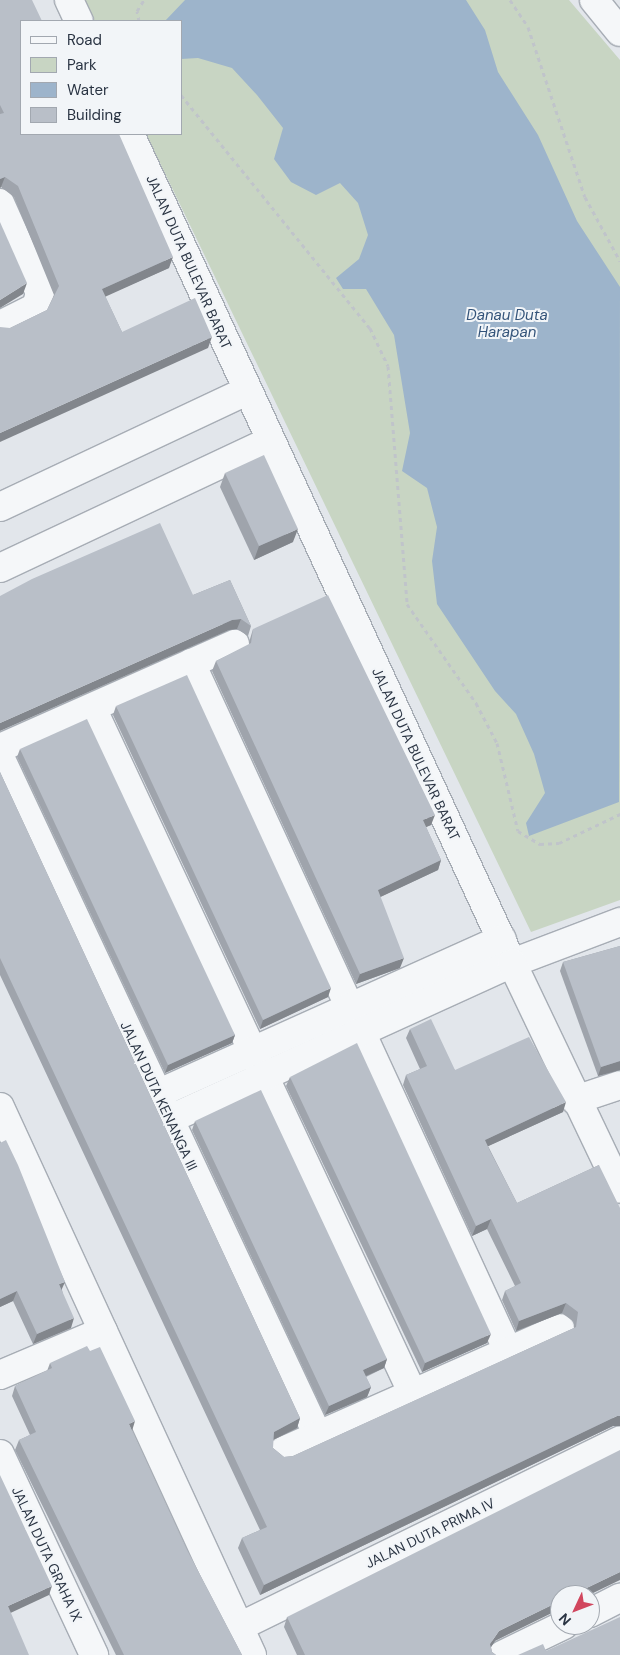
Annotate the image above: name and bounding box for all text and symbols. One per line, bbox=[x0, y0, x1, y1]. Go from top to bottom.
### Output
legend bbox=[20, 20, 182, 135]
text: Road bbox=[67, 30, 102, 50]
text: Park bbox=[67, 55, 97, 75]
text: Water bbox=[67, 80, 108, 100]
text: Building bbox=[67, 105, 122, 125]
street label: JALAN DUTA BULEVAR BARAT bbox=[143, 172, 235, 352]
water label: Danau Duta Harapan bbox=[466, 306, 548, 341]
street label: JALAN DUTA BULEVAR BARAT bbox=[369, 665, 463, 843]
street label: JALAN DUTA KENANGA III bbox=[117, 1019, 201, 1173]
street label: JALAN DUTA GRAHA IX bbox=[8, 1484, 86, 1624]
street label: JALAN DUTA PRIMA IV bbox=[363, 1494, 497, 1572]
north arrow bbox=[550, 1585, 600, 1635]
text: N bbox=[555, 1610, 575, 1629]

